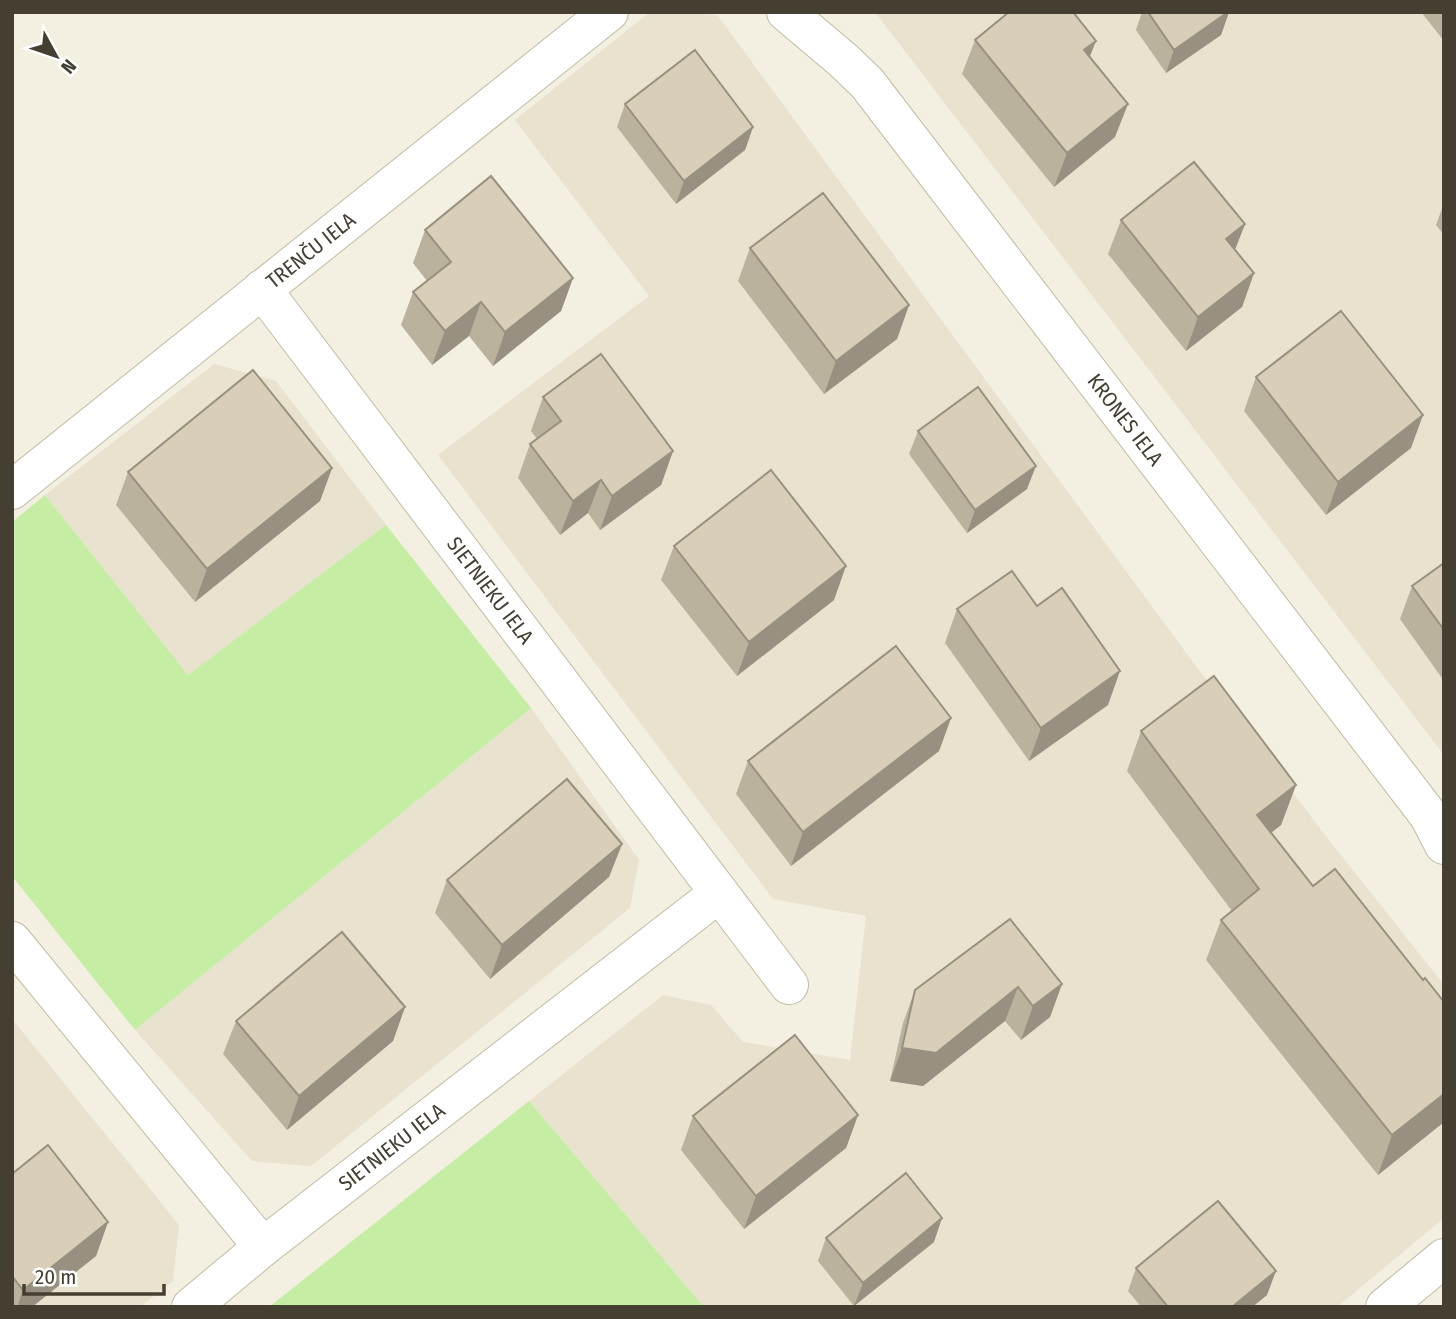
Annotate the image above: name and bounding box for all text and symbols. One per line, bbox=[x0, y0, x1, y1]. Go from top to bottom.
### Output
north arrow bbox=[21, 21, 91, 91]
text: N bbox=[56, 55, 81, 78]
street label: TRENČU IELA bbox=[261, 207, 361, 294]
street label: KRONES IELA bbox=[1082, 368, 1169, 471]
street label: SIETNIEKU IELA bbox=[441, 532, 539, 649]
street label: SIETNIEKU IELA bbox=[333, 1098, 450, 1196]
scale bar bbox=[24, 1252, 164, 1296]
text: 20 m bbox=[35, 1264, 76, 1290]

